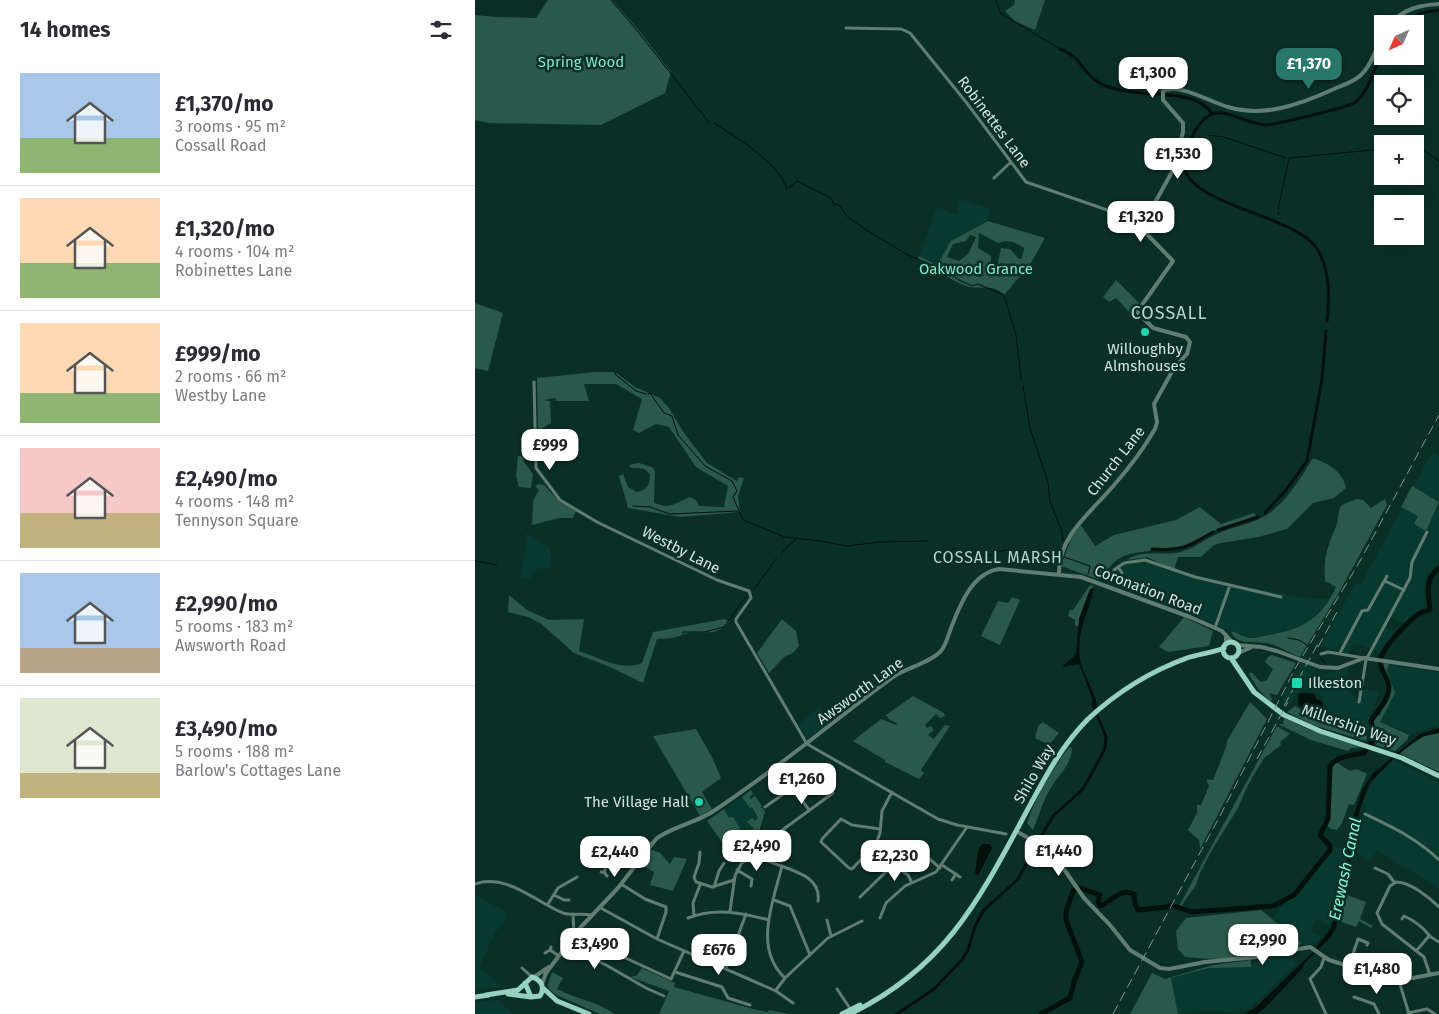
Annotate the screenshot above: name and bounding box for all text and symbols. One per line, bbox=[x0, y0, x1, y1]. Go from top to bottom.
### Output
north arrow bbox=[1374, 15, 1424, 65]
map controls bbox=[1374, 15, 1424, 245]
icon: filters bbox=[427, 16, 455, 44]
text: 14 homes bbox=[20, 17, 110, 43]
pin: £1,370 bbox=[1268, 48, 1350, 90]
park label: Spring Wood bbox=[538, 53, 624, 71]
text: £1,370 bbox=[1287, 54, 1331, 73]
pin: £1,300 bbox=[1112, 56, 1194, 99]
text: £1,300 bbox=[1130, 63, 1176, 82]
street label: Robinettes Lane bbox=[954, 73, 1034, 171]
button: locate bbox=[1374, 75, 1424, 125]
text: £1,370/mo bbox=[175, 91, 274, 117]
icon: home bbox=[60, 93, 120, 153]
text: 3 rooms · 95 m² bbox=[175, 117, 286, 136]
button: + bbox=[1374, 135, 1424, 185]
text: Cossall Road bbox=[175, 136, 267, 155]
pin: £1,530 bbox=[1137, 138, 1219, 180]
text: £1,530 bbox=[1155, 144, 1201, 163]
button: − bbox=[1374, 195, 1424, 245]
pin: £1,320 bbox=[1100, 200, 1182, 243]
text: £1,320 bbox=[1118, 207, 1164, 226]
text: £1,320/mo bbox=[175, 216, 275, 242]
icon: home bbox=[60, 218, 120, 278]
text: 4 rooms · 104 m² bbox=[175, 242, 294, 261]
park label: Oakwood Grance bbox=[919, 260, 1033, 278]
text: Robinettes Lane bbox=[175, 261, 292, 280]
district label: COSSALL bbox=[1131, 302, 1207, 324]
marker: Willoughby Almshouses bbox=[1139, 326, 1151, 338]
place label: Willoughby Almshouses bbox=[1104, 340, 1186, 375]
text: £999/mo bbox=[175, 341, 261, 367]
icon: home bbox=[60, 343, 120, 403]
text: 2 rooms · 66 m² bbox=[175, 367, 286, 386]
text: Westby Lane bbox=[175, 386, 266, 405]
street label: Church Lane bbox=[1083, 423, 1149, 499]
pin: £999 bbox=[520, 428, 580, 471]
text: £999 bbox=[532, 435, 568, 454]
text: £2,490/mo bbox=[175, 466, 278, 492]
icon: home bbox=[60, 468, 120, 528]
text: 4 rooms · 148 m² bbox=[175, 492, 294, 511]
text: Tennyson Square bbox=[175, 511, 299, 530]
street label: Westby Lane bbox=[639, 523, 723, 577]
district label: COSSALL MARSH bbox=[933, 548, 1063, 567]
street label: Coronation Road bbox=[1092, 561, 1204, 619]
text: £2,990/mo bbox=[175, 591, 278, 617]
icon: home bbox=[60, 593, 120, 653]
text: 5 rooms · 183 m² bbox=[175, 617, 293, 636]
text: Awsworth Road bbox=[175, 636, 286, 655]
street label: Awsworth Lane bbox=[813, 654, 907, 728]
place label: Ilkeston bbox=[1308, 674, 1362, 692]
marker: Ilkeston bbox=[1290, 676, 1304, 690]
street label: Millership Way bbox=[1299, 700, 1399, 750]
text: £3,490/mo bbox=[175, 716, 278, 742]
icon: home bbox=[60, 718, 120, 778]
street label: Shilo Way bbox=[1010, 741, 1058, 807]
text: 5 rooms · 188 m² bbox=[175, 742, 294, 761]
text: Barlow's Cottages Lane bbox=[175, 761, 341, 780]
pin: £1,260 bbox=[761, 762, 843, 805]
text: £1,260 bbox=[779, 769, 825, 788]
place label: The Village Hall bbox=[584, 793, 690, 811]
marker: The Village Hall bbox=[693, 796, 705, 808]
water label: Erewash Canal bbox=[1325, 816, 1365, 922]
pin: £2,490 bbox=[716, 830, 798, 872]
pin: £1,440 bbox=[1018, 834, 1100, 877]
pin: £2,440 bbox=[574, 836, 656, 878]
text: £2,490 bbox=[733, 836, 781, 855]
pin: £2,230 bbox=[854, 840, 936, 882]
text: £1,440 bbox=[1036, 841, 1082, 860]
text: £2,440 bbox=[591, 842, 639, 861]
text: £2,230 bbox=[872, 846, 918, 865]
pin: £2,990 bbox=[1222, 924, 1304, 966]
pin: £3,490 bbox=[554, 928, 636, 970]
text: £2,990 bbox=[1239, 930, 1287, 949]
text: £3,490 bbox=[571, 934, 619, 953]
pin: £676 bbox=[689, 934, 749, 976]
text: £676 bbox=[703, 940, 736, 959]
pin: £1,480 bbox=[1336, 952, 1418, 995]
text: £1,480 bbox=[1354, 959, 1400, 978]

